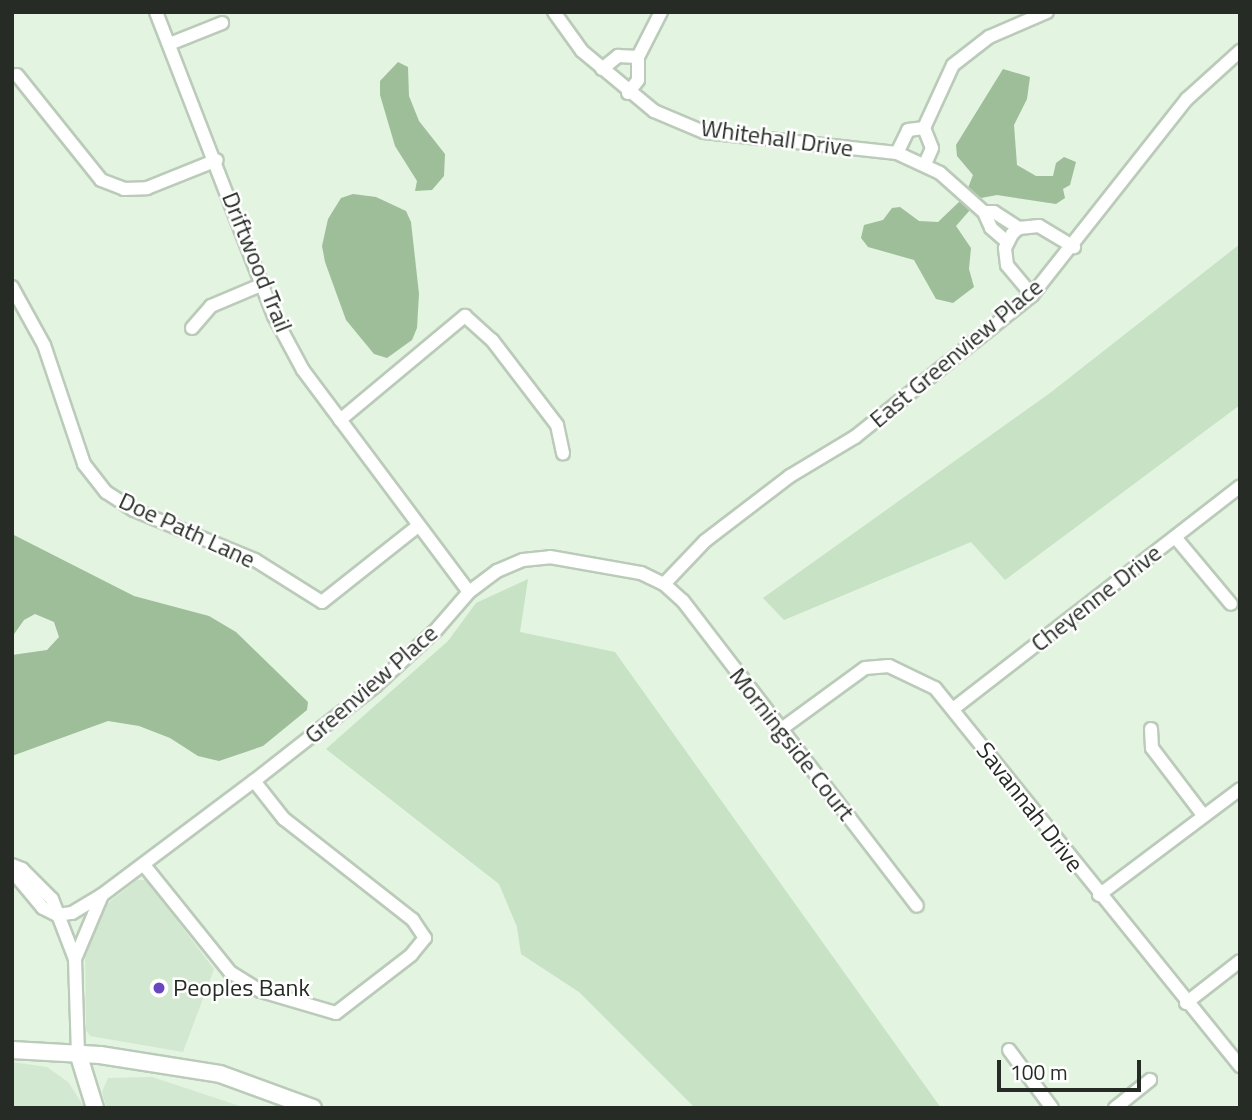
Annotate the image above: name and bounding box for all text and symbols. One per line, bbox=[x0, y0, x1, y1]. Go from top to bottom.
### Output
street label: Whitehall Drive bbox=[699, 113, 855, 163]
street label: Driftwood Trail bbox=[216, 188, 298, 336]
street label: East Greenview Place bbox=[864, 272, 1048, 434]
street label: Doe Path Lane bbox=[114, 486, 260, 574]
street label: Cheyenne Drive bbox=[1025, 538, 1167, 658]
street label: Greenview Place bbox=[299, 619, 443, 749]
street label: Morningside Court bbox=[723, 662, 861, 826]
street label: Savannah Drive bbox=[970, 736, 1090, 878]
place label: Peoples Bank bbox=[173, 974, 310, 1002]
marker: Peoples Bank bbox=[151, 980, 167, 996]
scale bar bbox=[1000, 1046, 1144, 1090]
text: 100 m bbox=[1010, 1056, 1067, 1088]

